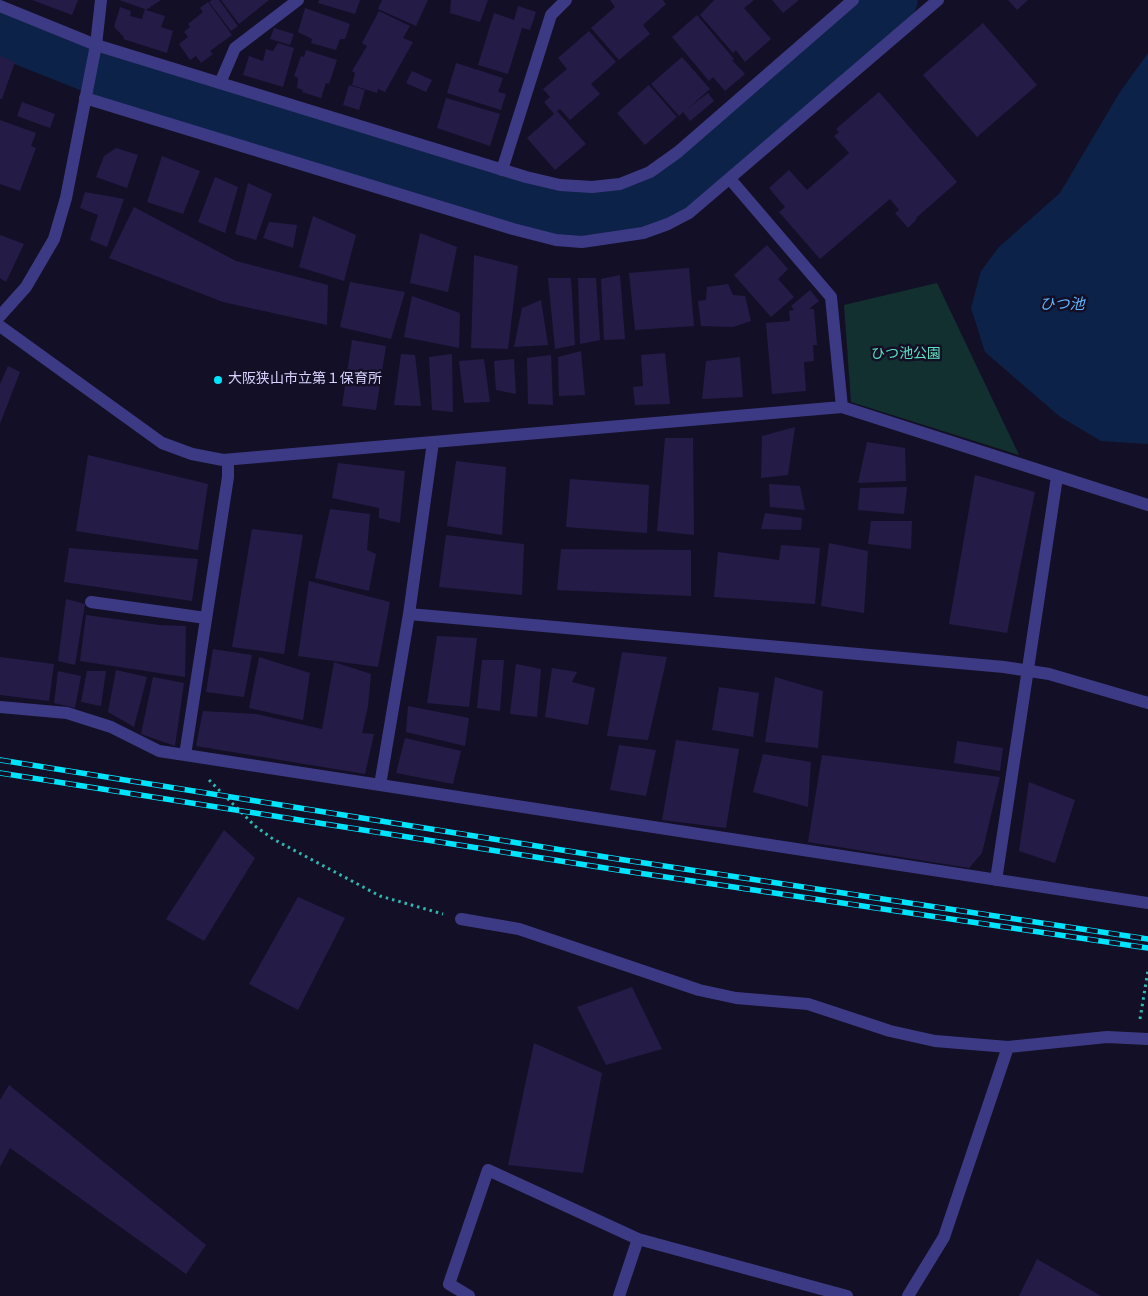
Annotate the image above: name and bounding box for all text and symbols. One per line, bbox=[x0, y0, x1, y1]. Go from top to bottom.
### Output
water label: ひつ池 bbox=[1040, 297, 1084, 315]
park label: ひつ池公園 bbox=[871, 347, 941, 363]
place label: 大阪狭山市立第１保育所 bbox=[228, 372, 382, 388]
marker: 大阪狭山市立第１保育所 bbox=[212, 374, 224, 386]

